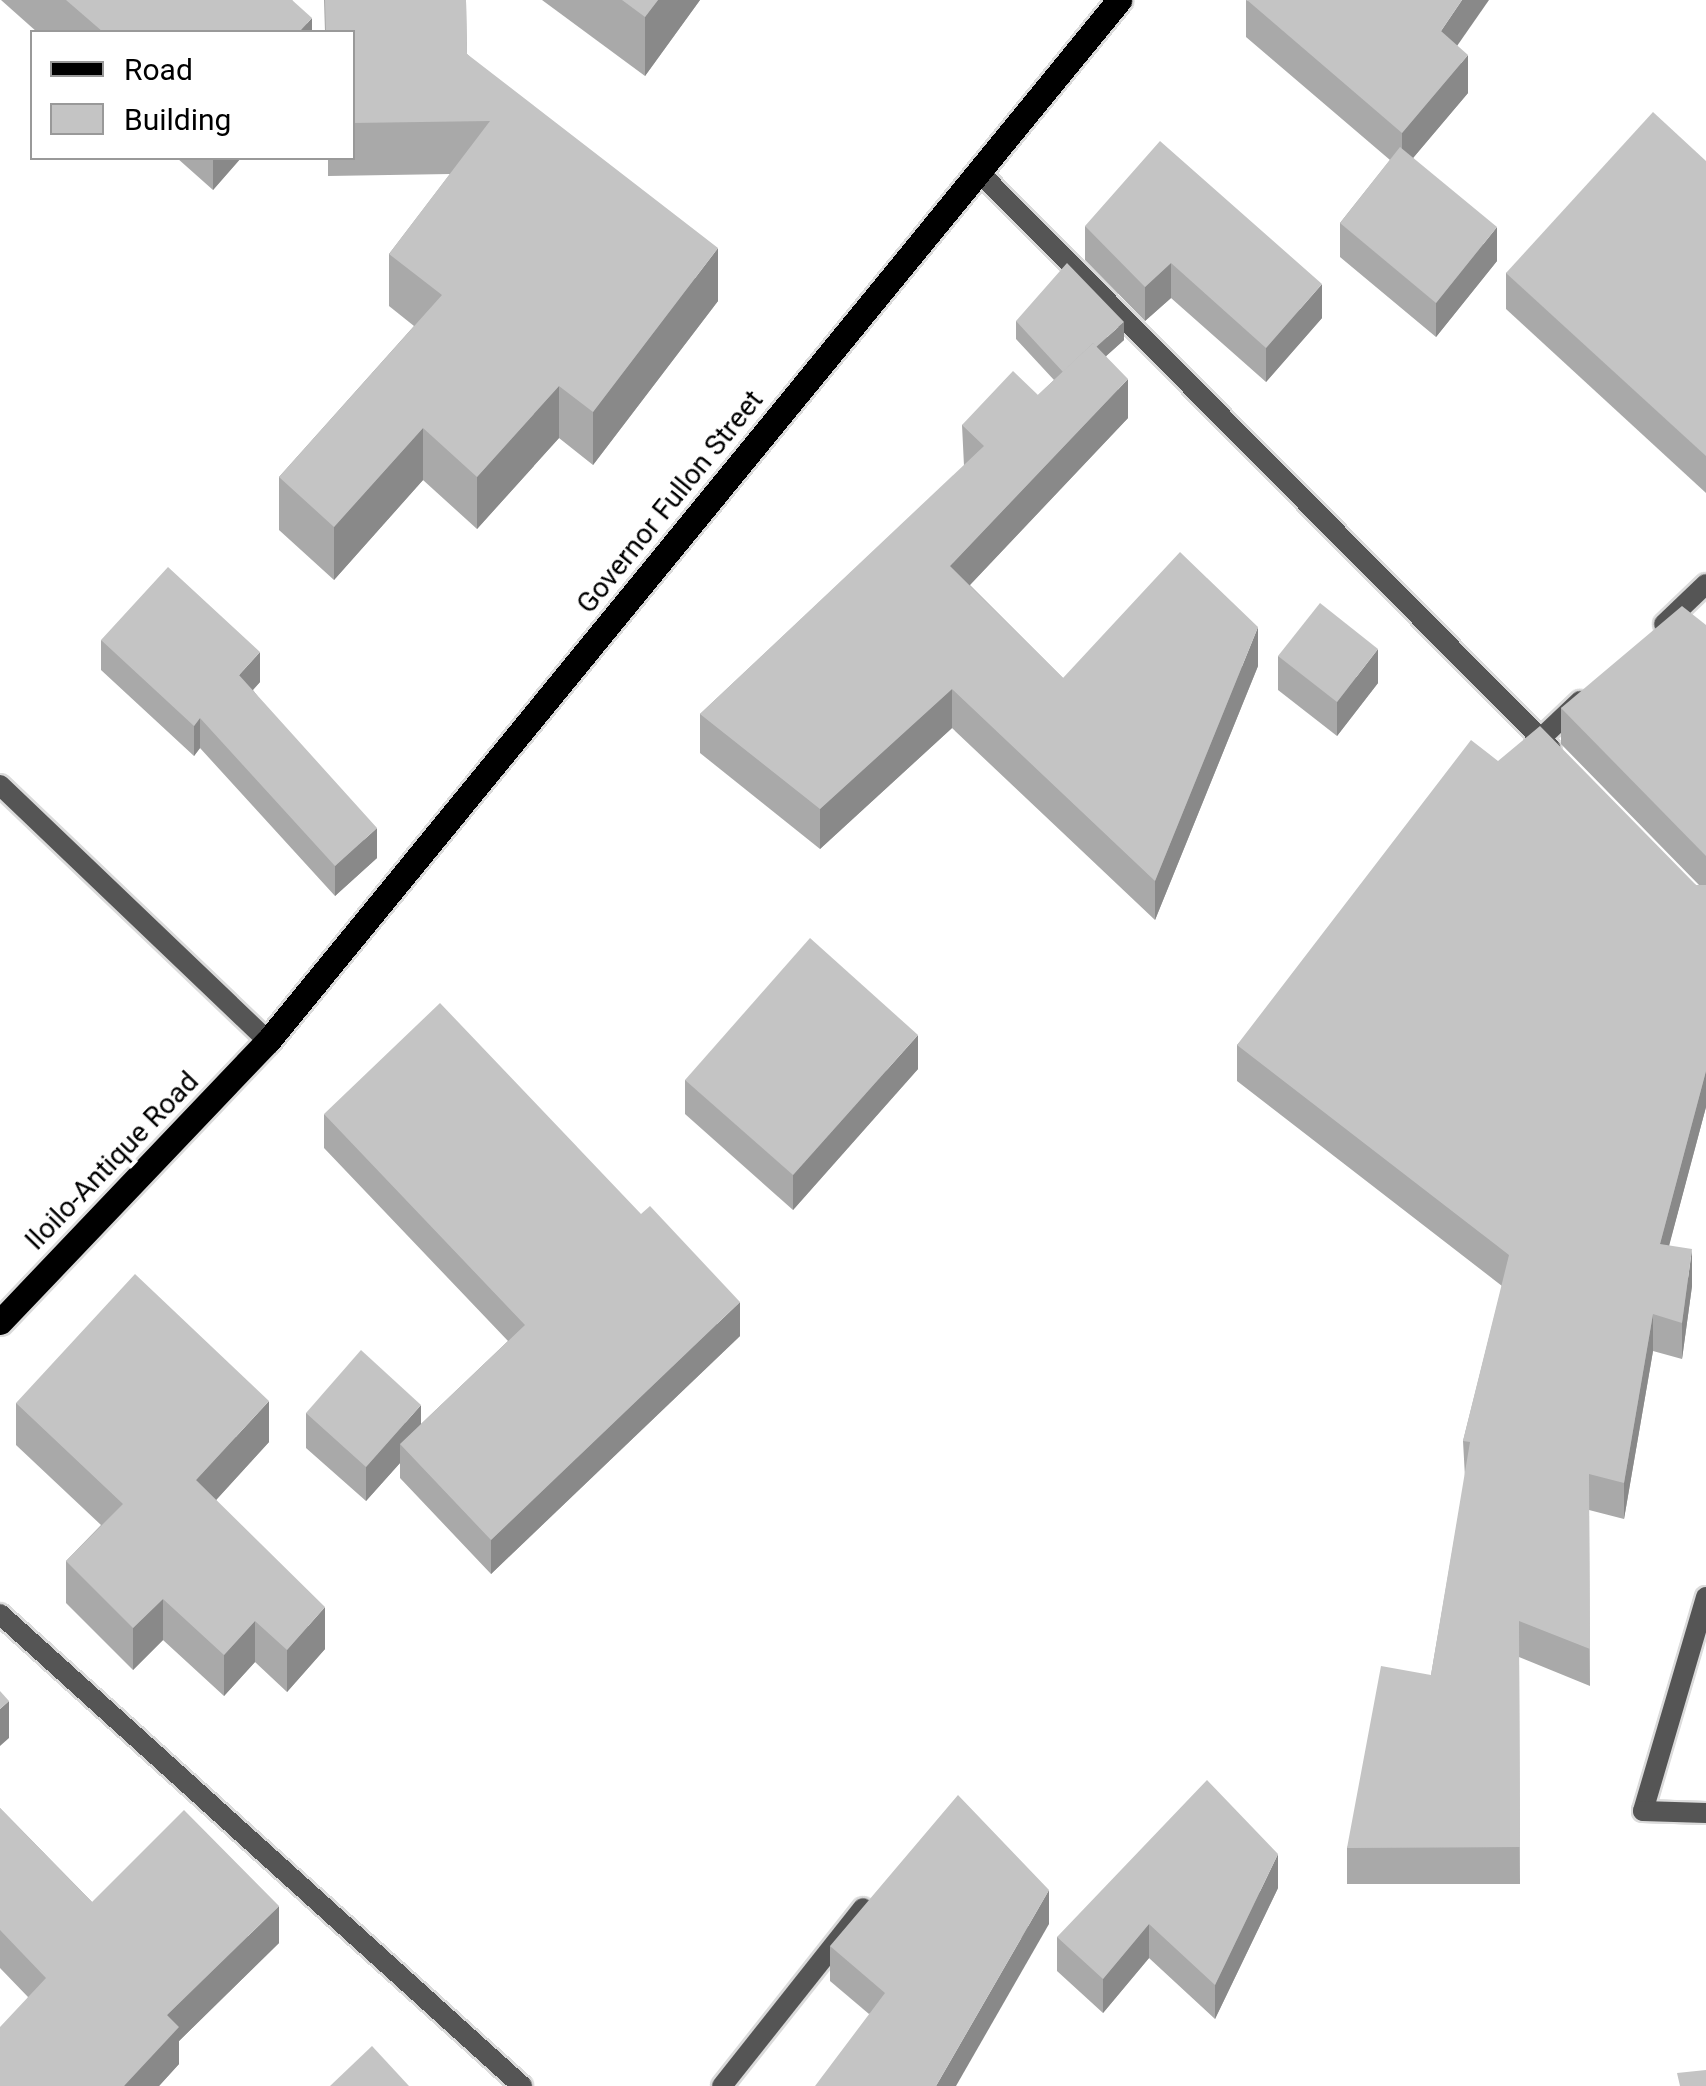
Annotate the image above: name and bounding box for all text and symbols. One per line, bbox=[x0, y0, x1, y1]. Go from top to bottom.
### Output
legend bbox=[30, 30, 355, 160]
text: Road bbox=[124, 52, 193, 87]
text: Building bbox=[124, 102, 231, 137]
street label: Governor Fullon Street bbox=[570, 384, 770, 620]
street label: Iloilo-Antique Road bbox=[18, 1065, 206, 1257]

